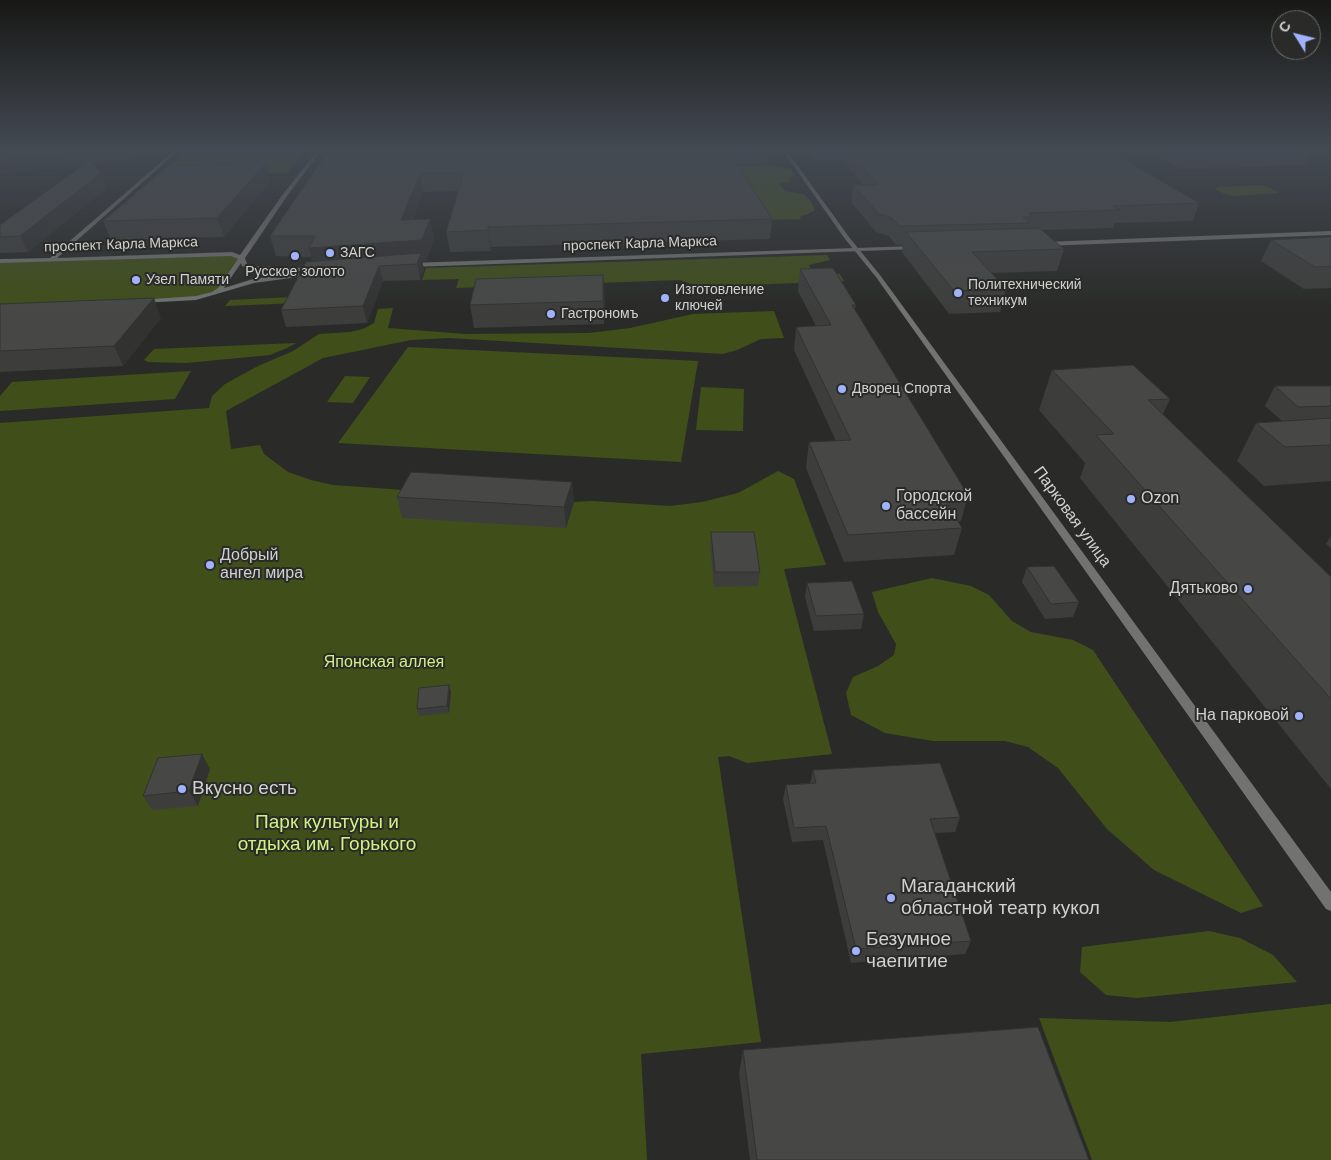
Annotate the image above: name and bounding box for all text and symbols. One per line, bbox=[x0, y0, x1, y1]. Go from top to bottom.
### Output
north arrow bbox=[1271, 10, 1321, 60]
text: С bbox=[1275, 18, 1294, 36]
street label: проспект Карла Маркса bbox=[563, 233, 717, 255]
street label: проспект Карла Маркса bbox=[44, 234, 198, 256]
place label: ЗАГС bbox=[340, 245, 375, 261]
marker: ЗАГС bbox=[324, 247, 336, 259]
marker: Русское золото bbox=[289, 250, 301, 262]
place label: Русское золото bbox=[245, 264, 345, 280]
place label: Узел Памяти bbox=[146, 272, 229, 288]
marker: Узел Памяти bbox=[130, 274, 142, 286]
place label: Политехнический техникум bbox=[968, 277, 1082, 310]
place label: Изготовление ключей bbox=[675, 282, 764, 314]
marker: Политехнический техникум bbox=[952, 287, 964, 299]
marker: Изготовление ключей bbox=[659, 292, 671, 304]
place label: Гастрономъ bbox=[561, 306, 638, 322]
marker: Гастрономъ bbox=[545, 308, 557, 320]
place label: Дворец Спорта bbox=[852, 381, 951, 397]
marker: Дворец Спорта bbox=[836, 383, 848, 395]
street label: Парковая улица bbox=[1029, 463, 1115, 571]
place label: Городской бассейн bbox=[896, 487, 972, 525]
place label: Ozon bbox=[1141, 489, 1179, 509]
marker: Ozon bbox=[1125, 493, 1137, 505]
marker: Городской бассейн bbox=[880, 500, 892, 512]
place label: Добрый ангел мира bbox=[220, 546, 303, 584]
marker: Добрый ангел мира bbox=[204, 559, 216, 571]
place label: Дятьково bbox=[1170, 579, 1238, 599]
marker: Дятьково bbox=[1242, 583, 1254, 595]
park label: Японская аллея bbox=[324, 653, 444, 673]
place label: На парковой bbox=[1195, 706, 1289, 726]
marker: На парковой bbox=[1293, 710, 1305, 722]
place label: Вкусно есть bbox=[192, 778, 297, 800]
marker: Вкусно есть bbox=[176, 783, 188, 795]
park label: Парк культуры и отдыха им. Горького bbox=[238, 812, 416, 856]
place label: Магаданский областной театр кукол bbox=[901, 876, 1100, 920]
marker: Магаданский областной театр кукол bbox=[885, 892, 897, 904]
place label: Безумное чаепитие bbox=[866, 929, 951, 973]
marker: Безумное чаепитие bbox=[850, 945, 862, 957]

